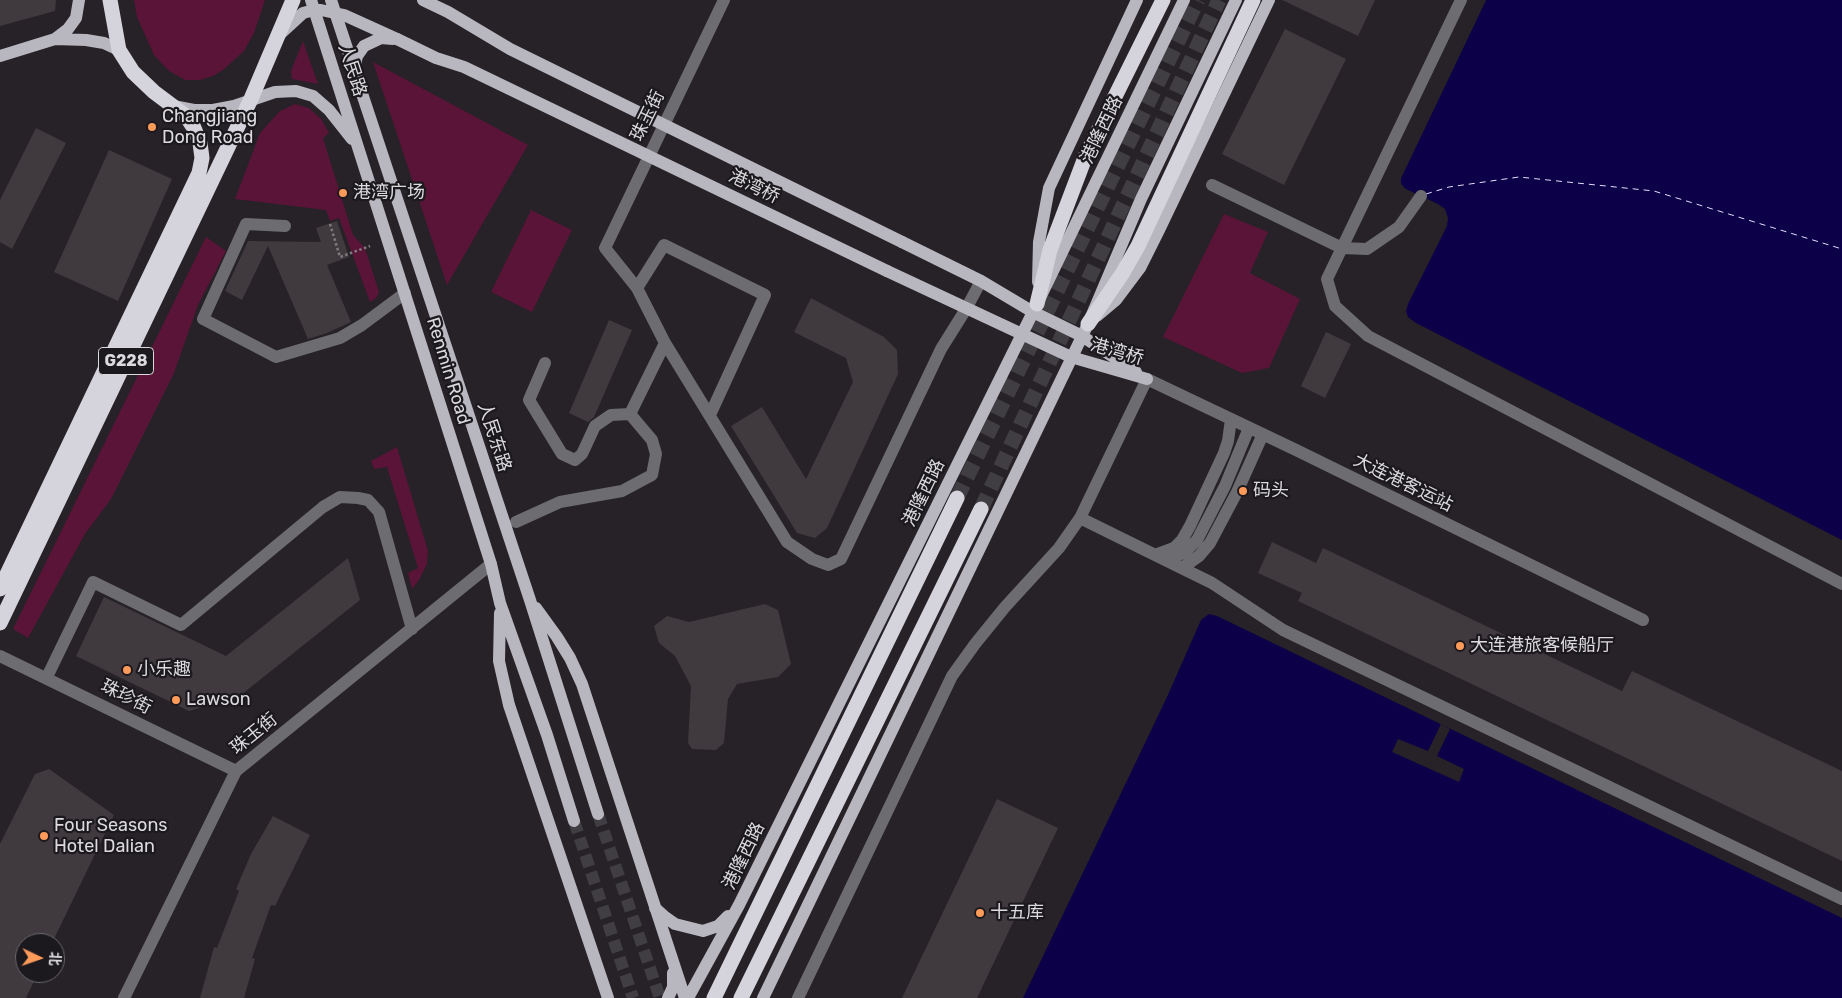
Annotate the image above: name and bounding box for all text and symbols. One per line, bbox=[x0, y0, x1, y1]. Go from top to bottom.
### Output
street label: 人民路 bbox=[333, 41, 371, 99]
street label: 珠玉街 bbox=[626, 87, 670, 145]
street label: 港隆西路 bbox=[1077, 93, 1127, 167]
place label: Changjiang Dong Road bbox=[162, 106, 257, 148]
marker: Changjiang Dong Road bbox=[146, 121, 158, 133]
street label: 港湾桥 bbox=[725, 165, 783, 209]
place label: 港湾广场 bbox=[353, 182, 425, 204]
marker: 港湾广场 bbox=[337, 187, 349, 199]
street label: Renmin Road bbox=[421, 315, 475, 427]
street label: 港湾桥 bbox=[1088, 334, 1146, 370]
road number: G228 bbox=[98, 348, 154, 374]
street label: 人民东路 bbox=[473, 399, 515, 475]
street label: 大连港客运站 bbox=[1350, 450, 1456, 516]
street label: 港隆西路 bbox=[899, 456, 949, 530]
place label: 码头 bbox=[1253, 480, 1289, 502]
marker: 码头 bbox=[1237, 485, 1249, 497]
place label: 大连港旅客候船厅 bbox=[1470, 635, 1614, 657]
marker: 大连港旅客候船厅 bbox=[1454, 640, 1466, 652]
place label: 小乐趣 bbox=[137, 659, 191, 681]
marker: 小乐趣 bbox=[121, 664, 133, 676]
street label: 珠珍街 bbox=[97, 675, 155, 719]
place label: Lawson bbox=[186, 689, 251, 711]
marker: Lawson bbox=[170, 694, 182, 706]
street label: 珠玉街 bbox=[226, 709, 282, 759]
place label: Four Seasons Hotel Dalian bbox=[54, 815, 168, 858]
street label: 港隆西路 bbox=[719, 819, 769, 893]
marker: Four Seasons Hotel Dalian bbox=[38, 830, 50, 842]
place label: 十五库 bbox=[990, 902, 1044, 924]
marker: 十五库 bbox=[974, 907, 986, 919]
north arrow bbox=[15, 933, 65, 983]
text: 北 bbox=[46, 951, 63, 966]

